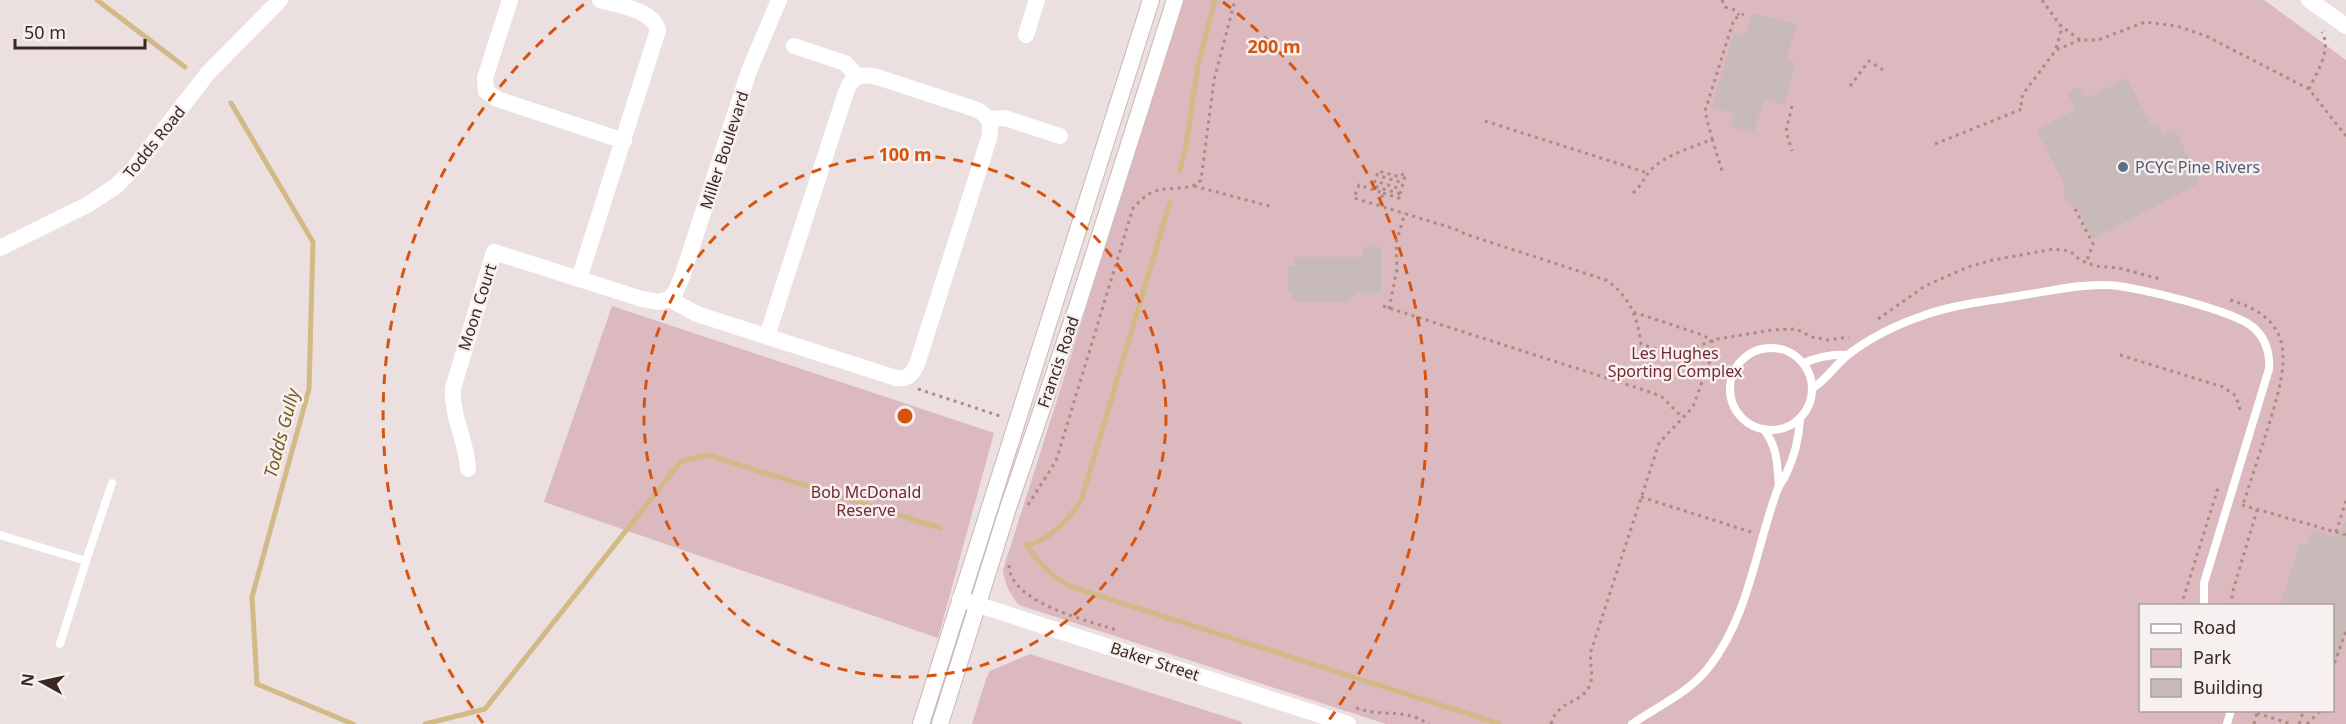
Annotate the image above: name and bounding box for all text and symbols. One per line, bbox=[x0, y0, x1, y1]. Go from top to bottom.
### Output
scale bar bbox=[15, 12, 146, 50]
text: 50 m bbox=[24, 20, 66, 44]
text: 200 m bbox=[1247, 34, 1301, 58]
street label: Miller Boulevard bbox=[695, 88, 753, 212]
street label: Todds Road bbox=[118, 101, 190, 183]
text: 100 m bbox=[878, 142, 932, 166]
place label: PCYC Pine Rivers bbox=[2135, 156, 2260, 178]
marker: PCYC Pine Rivers bbox=[2116, 160, 2130, 174]
street label: Moon Court bbox=[453, 261, 501, 353]
street label: Francis Road bbox=[1032, 313, 1084, 411]
park label: Les Hughes Sporting Complex bbox=[1608, 342, 1743, 382]
water label: Todds Gully bbox=[258, 384, 305, 480]
centre of rings bbox=[895, 406, 915, 426]
park label: Bob McDonald Reserve bbox=[811, 481, 921, 521]
legend bbox=[2139, 604, 2334, 712]
text: Road bbox=[2193, 615, 2236, 639]
street label: Baker Street bbox=[1108, 636, 1203, 686]
text: Park bbox=[2193, 645, 2231, 669]
north arrow bbox=[12, 652, 72, 712]
text: N bbox=[15, 672, 39, 688]
text: Building bbox=[2193, 675, 2263, 699]

